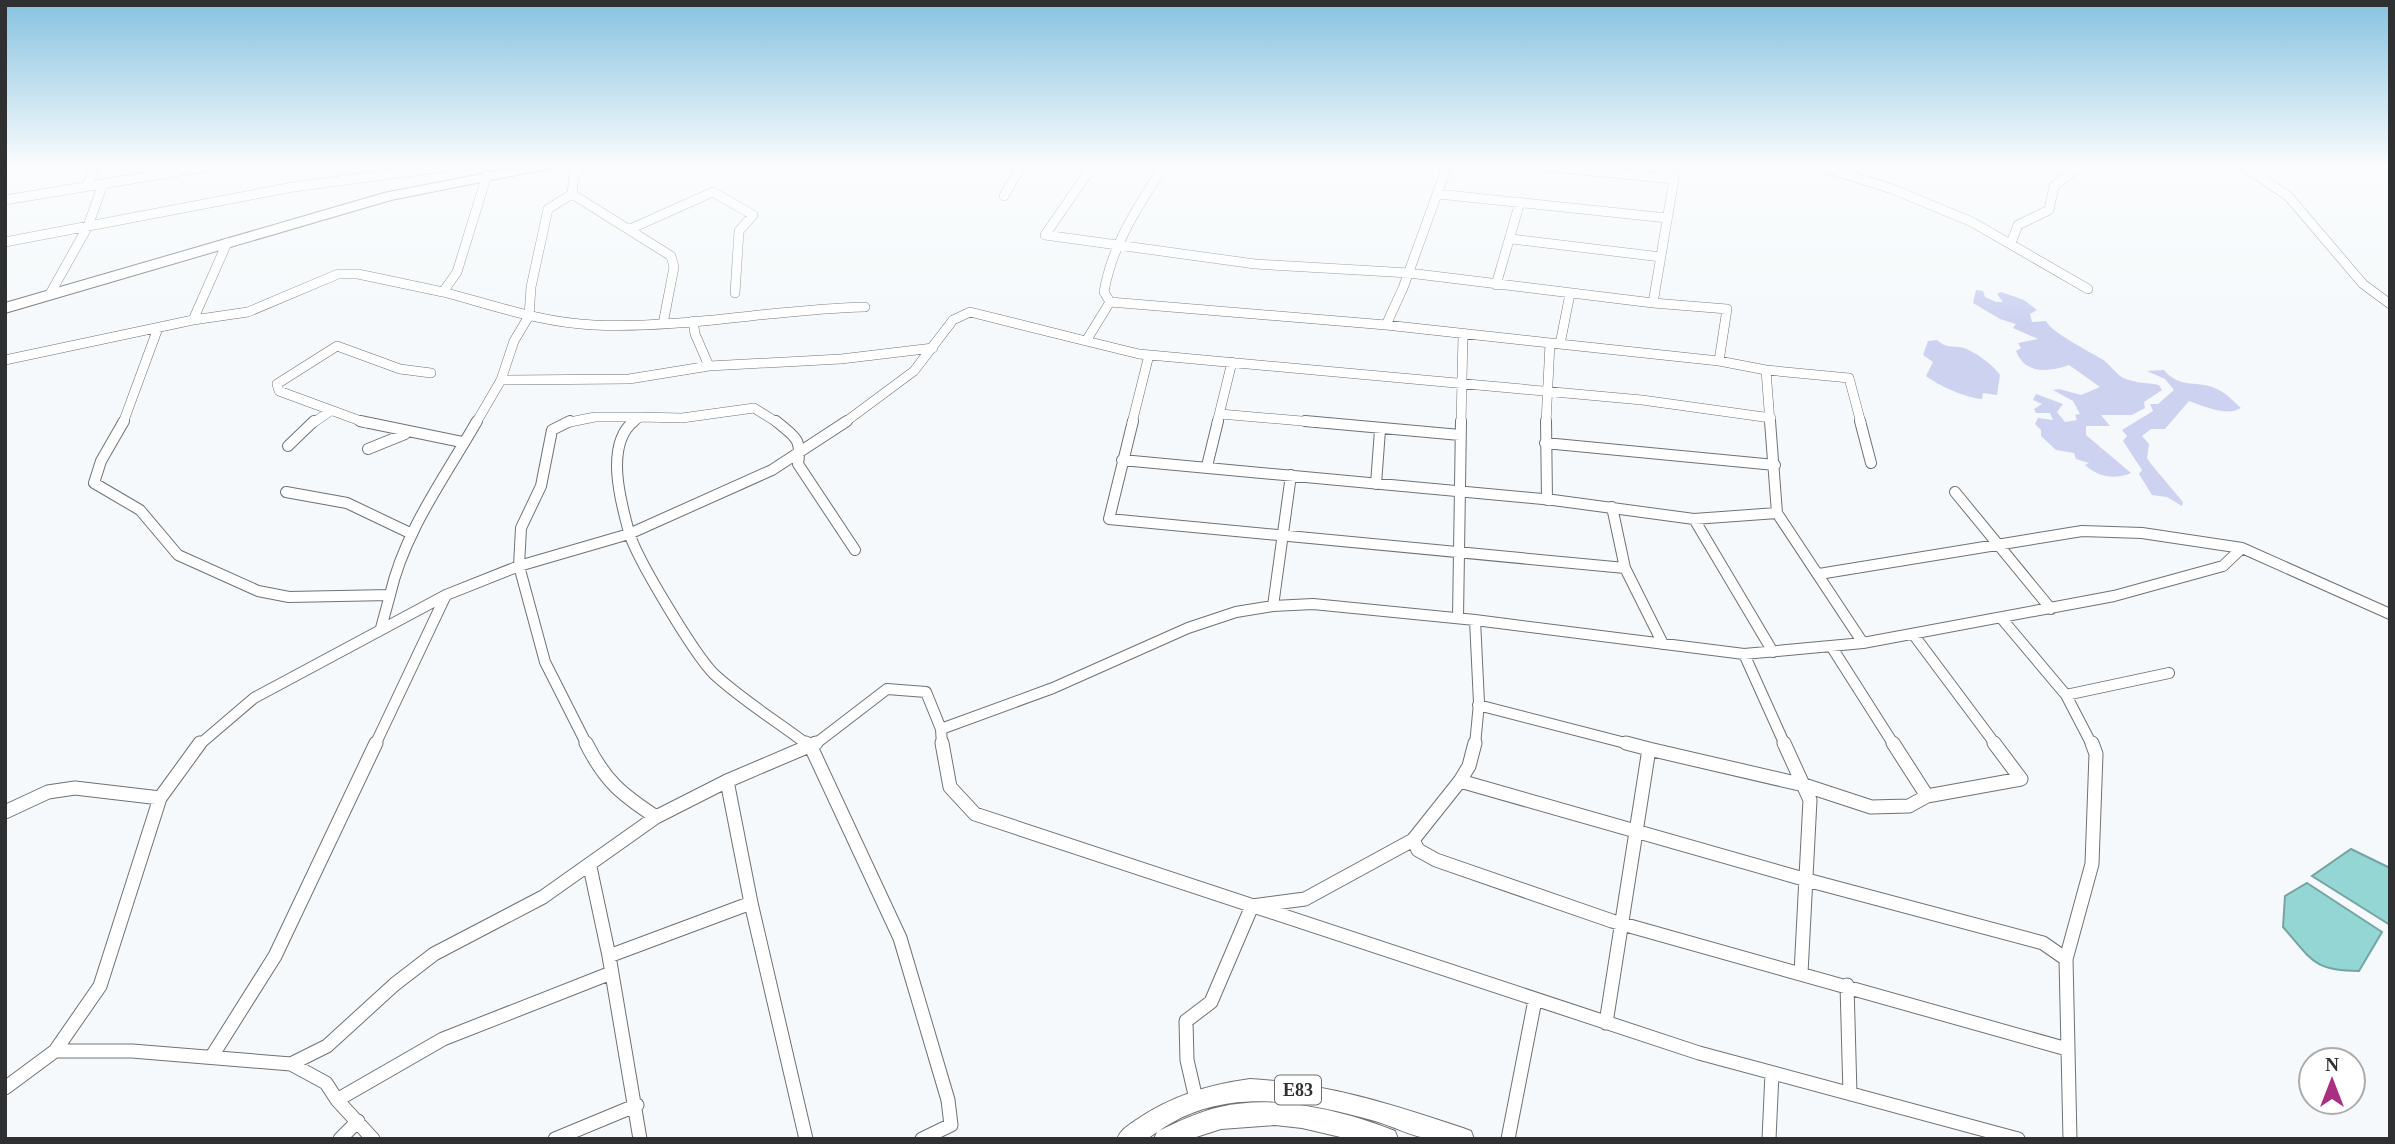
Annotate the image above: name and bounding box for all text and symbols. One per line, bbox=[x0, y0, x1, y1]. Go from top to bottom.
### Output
north arrow bbox=[2297, 1046, 2367, 1116]
text: N bbox=[2325, 1054, 2339, 1075]
road number: E83 bbox=[1275, 1076, 1321, 1105]

